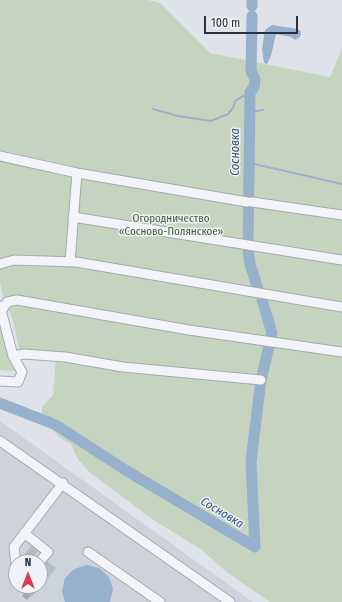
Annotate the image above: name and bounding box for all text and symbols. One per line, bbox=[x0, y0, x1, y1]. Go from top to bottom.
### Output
scale bar bbox=[206, 8, 300, 34]
text: 100 m bbox=[211, 16, 240, 30]
water label: Сосновка bbox=[229, 128, 243, 176]
park label: Огородничество «Сосново-Полянское» bbox=[119, 212, 223, 238]
water label: Сосновка bbox=[198, 495, 246, 531]
north arrow bbox=[8, 554, 48, 594]
text: N bbox=[25, 556, 31, 569]

